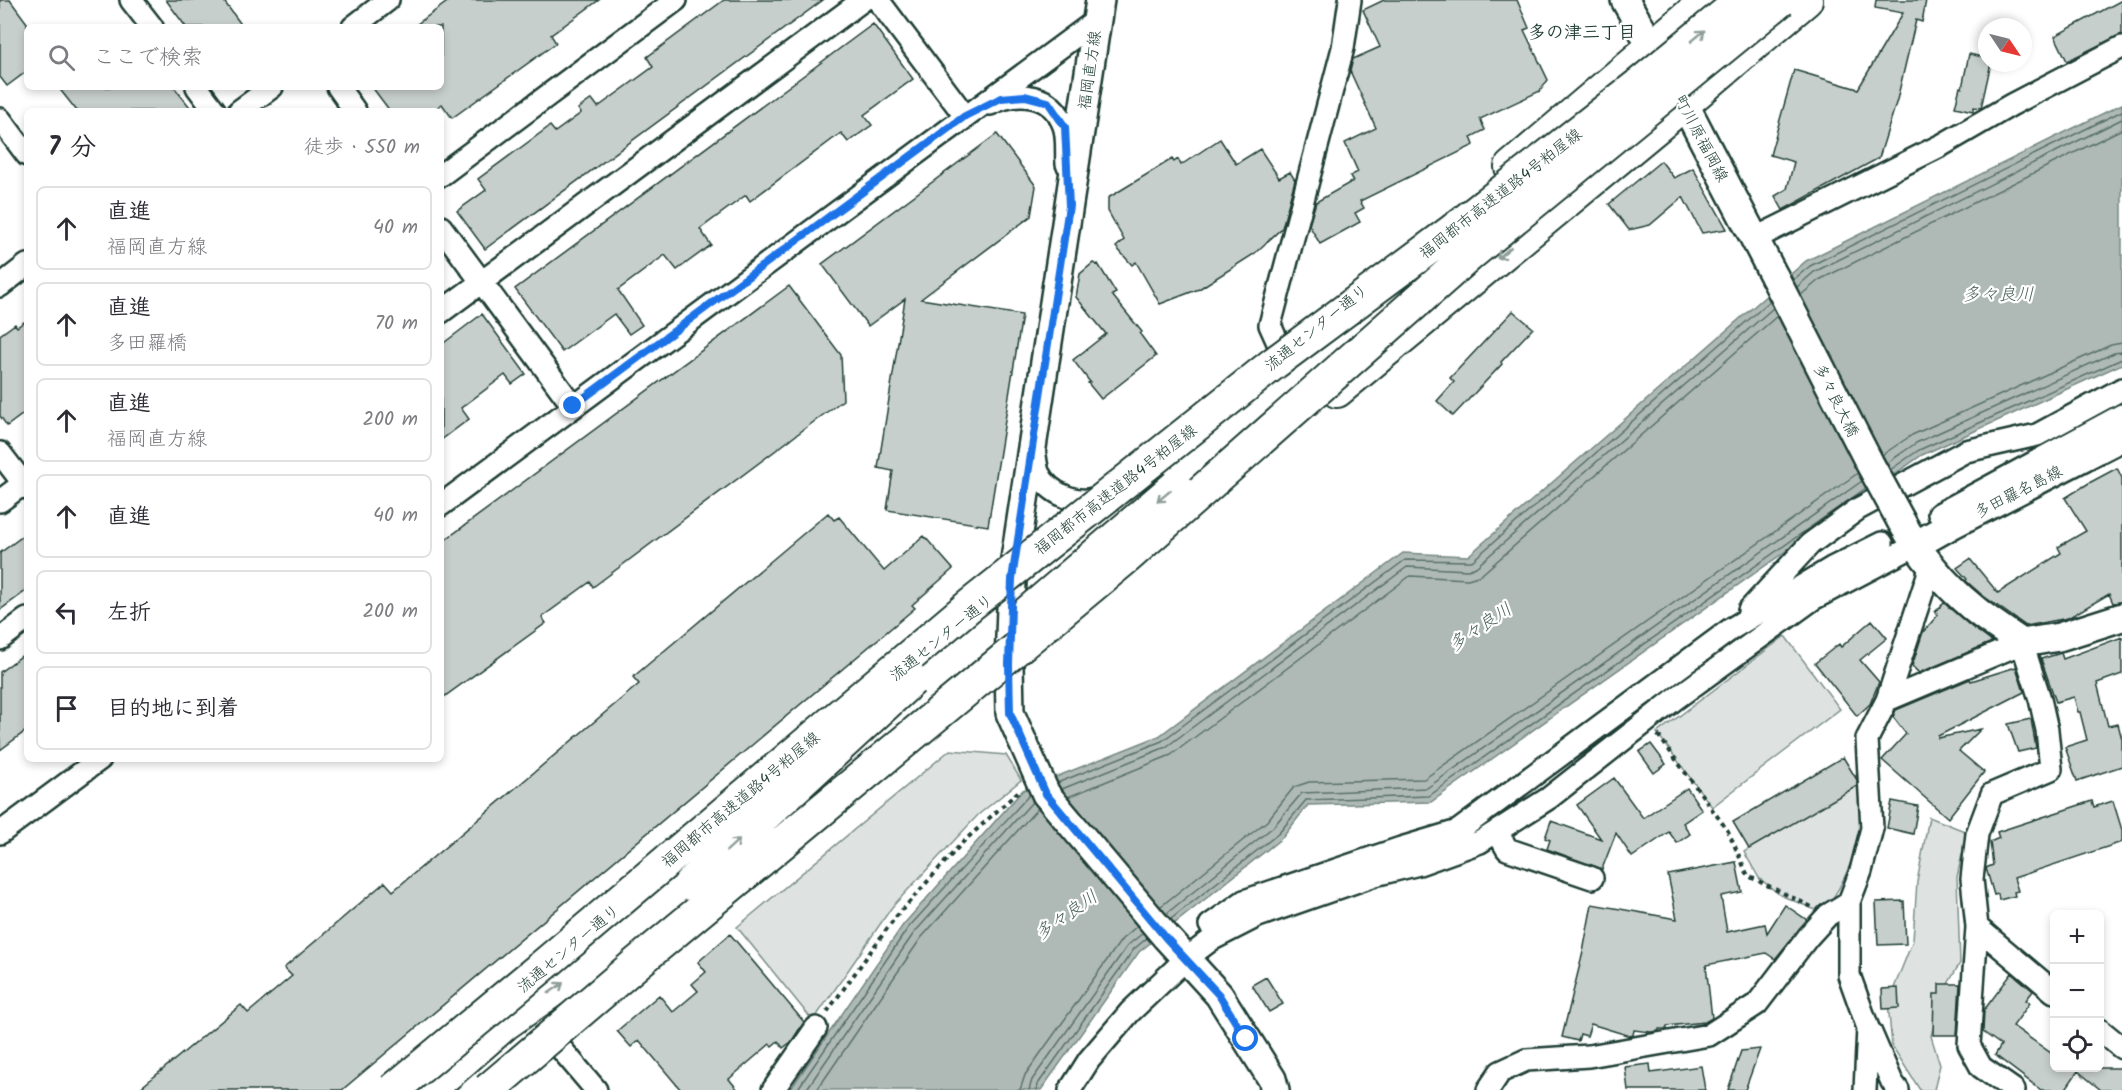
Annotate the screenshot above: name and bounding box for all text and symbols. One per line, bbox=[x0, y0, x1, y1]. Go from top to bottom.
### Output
north arrow bbox=[1978, 18, 2032, 72]
district label: 多の津三丁目 bbox=[1528, 19, 1636, 48]
search box bbox=[24, 24, 444, 90]
street label: 福岡直方線 bbox=[1073, 29, 1108, 112]
one-way arrow bbox=[1690, 29, 1705, 43]
icon: search bbox=[45, 41, 78, 74]
text: ここで検索 bbox=[93, 41, 203, 76]
street label: 町川原福岡線 bbox=[1667, 90, 1734, 187]
street label: 福岡都市高速道路4号粕屋線 bbox=[1414, 123, 1588, 266]
text: 7 分 bbox=[48, 127, 96, 169]
text: 徒歩 · 550 m bbox=[304, 132, 420, 164]
text: 直進 bbox=[107, 195, 151, 230]
icon: ahead bbox=[50, 212, 83, 245]
text: 40 m bbox=[373, 212, 418, 244]
text: 福岡直方線 bbox=[107, 232, 207, 264]
one-way arrow bbox=[1496, 247, 1512, 260]
street label: 流通センター通り bbox=[1260, 278, 1374, 378]
water label: 多々良川 bbox=[1962, 281, 2034, 310]
text: 直進 bbox=[107, 291, 151, 326]
icon: ahead bbox=[50, 308, 83, 341]
text: 70 m bbox=[375, 308, 418, 340]
text: 多田羅橋 bbox=[107, 328, 187, 360]
street label: 多々良大橋 bbox=[1806, 359, 1865, 442]
text: 直進 bbox=[107, 387, 151, 422]
route end bbox=[559, 392, 585, 418]
icon: ahead bbox=[50, 404, 83, 437]
text: 200 m bbox=[362, 404, 418, 436]
street label: 福岡都市高速道路4号粕屋線 bbox=[1029, 419, 1203, 562]
text: 福岡直方線 bbox=[107, 424, 207, 456]
street label: 多田羅名島線 bbox=[1970, 459, 2067, 525]
one-way arrow bbox=[1156, 489, 1172, 502]
icon: ahead bbox=[50, 500, 83, 533]
text: 直進 bbox=[107, 500, 151, 535]
text: 40 m bbox=[373, 500, 418, 532]
street label: 流通センター通り bbox=[885, 588, 999, 688]
icon: left bbox=[50, 596, 83, 629]
text: 左折 bbox=[107, 596, 151, 631]
text: 200 m bbox=[362, 596, 418, 628]
water label: 多々良川 bbox=[1443, 596, 1519, 660]
icon: arrive bbox=[50, 692, 83, 725]
text: 目的地に到着 bbox=[107, 692, 239, 727]
street label: 福岡都市高速道路4号粕屋線 bbox=[656, 726, 826, 874]
one-way arrow bbox=[725, 838, 740, 852]
water label: 多々良川 bbox=[1029, 884, 1105, 949]
street label: 流通センター通り bbox=[512, 899, 626, 1000]
map controls bbox=[2050, 910, 2104, 1072]
button: + bbox=[2050, 910, 2104, 964]
button: − bbox=[2050, 964, 2104, 1018]
one-way arrow bbox=[548, 982, 564, 994]
button: locate bbox=[2050, 1018, 2104, 1072]
route start bbox=[1232, 1025, 1258, 1051]

